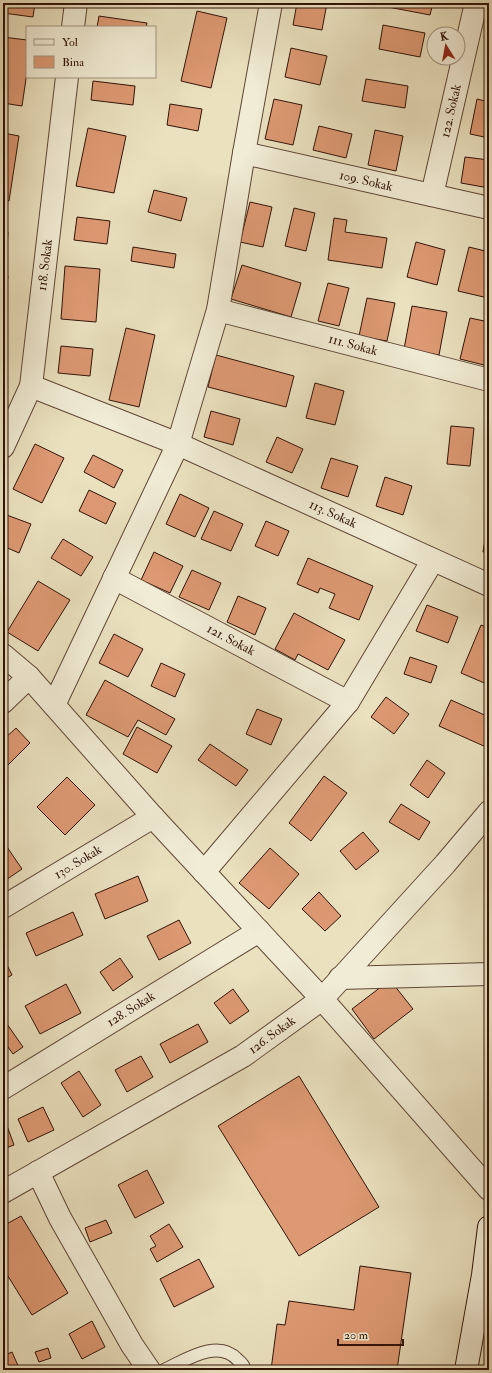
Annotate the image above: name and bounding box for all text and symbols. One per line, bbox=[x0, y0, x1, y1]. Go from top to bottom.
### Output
legend bbox=[26, 26, 156, 78]
north arrow bbox=[426, 26, 466, 66]
text: K bbox=[439, 29, 450, 44]
text: Yol bbox=[62, 35, 78, 50]
text: Bina bbox=[62, 55, 85, 70]
street label: 122. Sokak bbox=[437, 82, 465, 139]
street label: 109. Sokak bbox=[338, 167, 395, 195]
street label: 118. Sokak bbox=[34, 238, 56, 292]
street label: 111. Sokak bbox=[327, 331, 380, 359]
street label: 113. Sokak bbox=[307, 496, 360, 532]
street label: 121. Sokak bbox=[204, 621, 259, 660]
street label: 130. Sokak bbox=[51, 841, 105, 882]
street label: 128. Sokak bbox=[104, 988, 159, 1030]
street label: 126. Sokak bbox=[245, 1012, 299, 1057]
scale bar bbox=[338, 1321, 403, 1347]
text: 20 m bbox=[344, 1328, 369, 1343]

